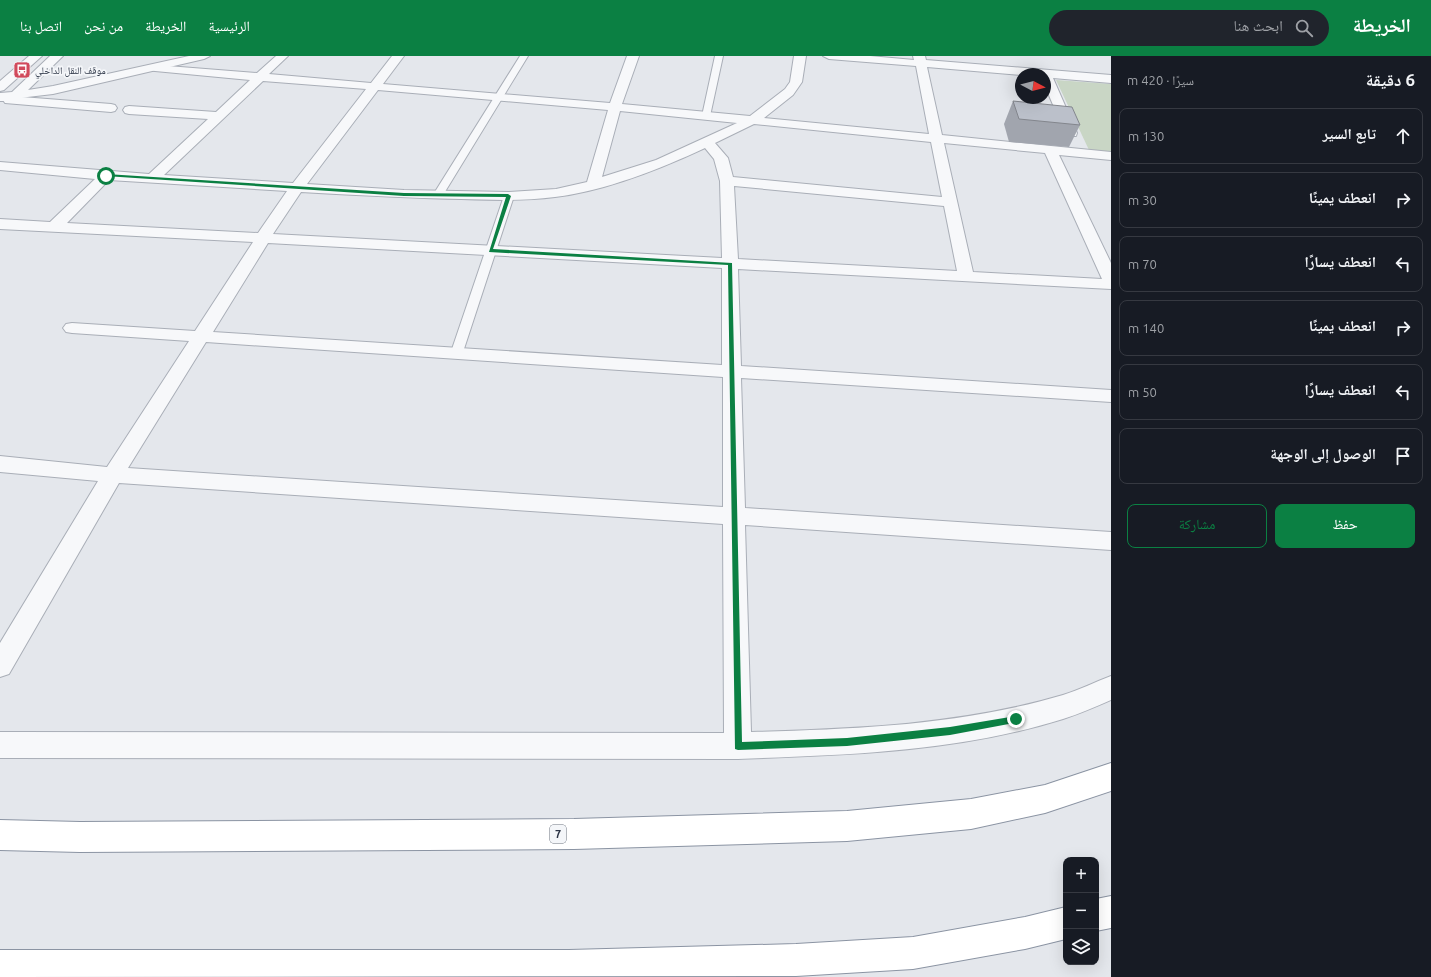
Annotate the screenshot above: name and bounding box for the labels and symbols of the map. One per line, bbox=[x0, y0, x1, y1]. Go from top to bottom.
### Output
bus stop icon: موقف النقل الداخلي bbox=[12, 60, 32, 80]
place label: موقف النقل الداخلي bbox=[35, 65, 106, 79]
north arrow bbox=[1015, 68, 1051, 104]
route start bbox=[97, 167, 115, 185]
route end bbox=[1007, 710, 1025, 728]
road number: 7 bbox=[550, 825, 566, 843]

